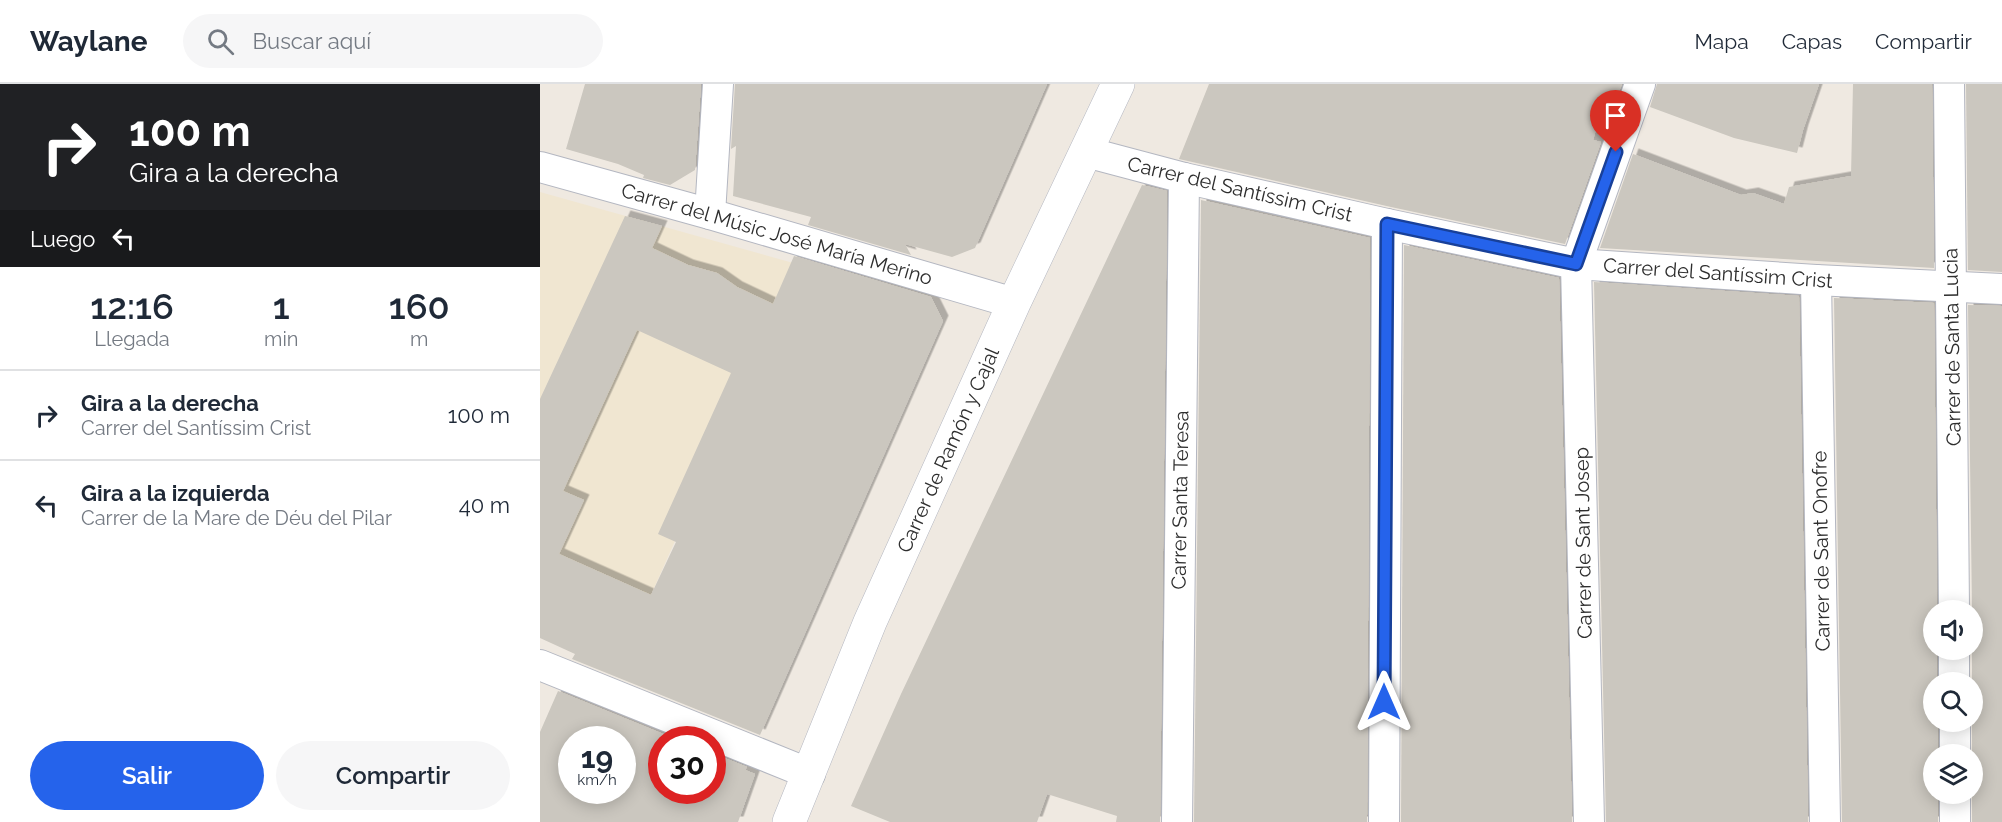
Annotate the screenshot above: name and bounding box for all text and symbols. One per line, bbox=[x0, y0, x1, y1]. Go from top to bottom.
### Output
search box bbox=[183, 14, 603, 68]
text: Waylane bbox=[30, 25, 147, 58]
icon: search bbox=[204, 25, 237, 58]
text: Buscar aquí bbox=[252, 28, 371, 54]
text: Mapa bbox=[1694, 29, 1749, 54]
text: Capas bbox=[1782, 29, 1842, 54]
text: Compartir bbox=[1875, 29, 1972, 54]
pin bbox=[1590, 90, 1641, 152]
icon: arrive bbox=[1599, 99, 1632, 132]
text: 100 m bbox=[129, 107, 251, 156]
icon: right bbox=[30, 108, 108, 186]
street label: Carrer del Santíssim Crist bbox=[1125, 151, 1355, 227]
text: Gira a la derecha bbox=[129, 157, 339, 188]
street label: Carrer del Músic José María Merino bbox=[619, 178, 935, 290]
icon: left bbox=[107, 222, 140, 255]
text: Luego bbox=[30, 226, 95, 252]
street label: Carrer de Santa Lucia bbox=[1938, 248, 1966, 446]
street label: Carrer del Santíssim Crist bbox=[1602, 253, 1834, 293]
text: 12:16 bbox=[90, 285, 174, 327]
text: 1 bbox=[273, 285, 290, 327]
text: 160 bbox=[389, 285, 450, 327]
text: Llegada bbox=[94, 327, 170, 351]
text: min bbox=[264, 327, 299, 351]
text: m bbox=[410, 327, 428, 351]
street label: Carrer de Ramón y Cajal bbox=[892, 343, 1004, 556]
text: Gira a la derecha bbox=[81, 390, 259, 416]
icon: right bbox=[30, 399, 63, 432]
text: 100 m bbox=[448, 402, 510, 428]
street label: Carrer Santa Teresa bbox=[1166, 410, 1194, 590]
text: Carrer del Santíssim Crist bbox=[81, 416, 311, 440]
street label: Carrer de Sant Josep bbox=[1569, 447, 1597, 639]
street label: Carrer de Sant Onofre bbox=[1807, 450, 1835, 652]
text: Gira a la izquierda bbox=[81, 480, 270, 506]
icon: left bbox=[30, 489, 63, 522]
text: 40 m bbox=[459, 492, 510, 518]
text: Carrer de la Mare de Déu del Pilar bbox=[81, 506, 392, 530]
map controls bbox=[1923, 600, 1983, 804]
button: sound bbox=[1923, 600, 1983, 660]
position arrow bbox=[1352, 670, 1416, 734]
button: search bbox=[1923, 672, 1983, 732]
speed limit sign: 30 bbox=[648, 726, 726, 804]
text: 19 bbox=[581, 740, 613, 775]
button: Salir bbox=[30, 741, 264, 810]
button: Compartir bbox=[276, 741, 510, 810]
button: layers bbox=[1923, 744, 1983, 804]
text: km/h bbox=[577, 771, 617, 789]

